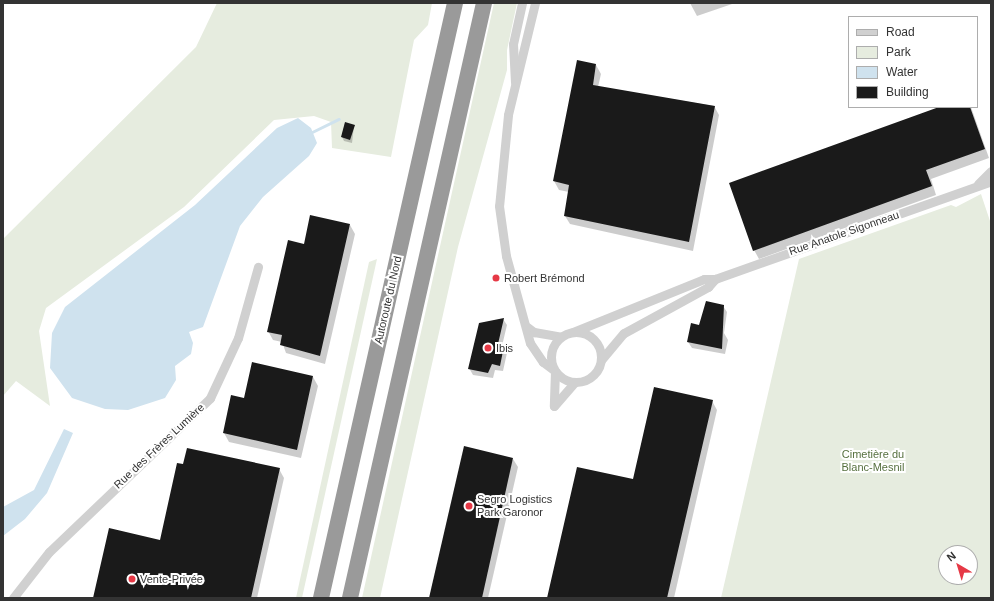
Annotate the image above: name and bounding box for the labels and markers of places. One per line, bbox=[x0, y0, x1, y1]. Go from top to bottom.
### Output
place label: Robert Brémond bbox=[504, 271, 585, 285]
marker: Robert Brémond bbox=[491, 273, 501, 283]
place label: Ibis bbox=[496, 341, 513, 355]
marker: Ibis bbox=[483, 343, 493, 353]
place label: Segro Logistics Park Garonor bbox=[477, 493, 552, 519]
marker: Segro Logistics Park Garonor bbox=[464, 501, 474, 511]
place label: Vente-Privée bbox=[140, 572, 203, 586]
marker: Vente-Privée bbox=[127, 574, 137, 584]

